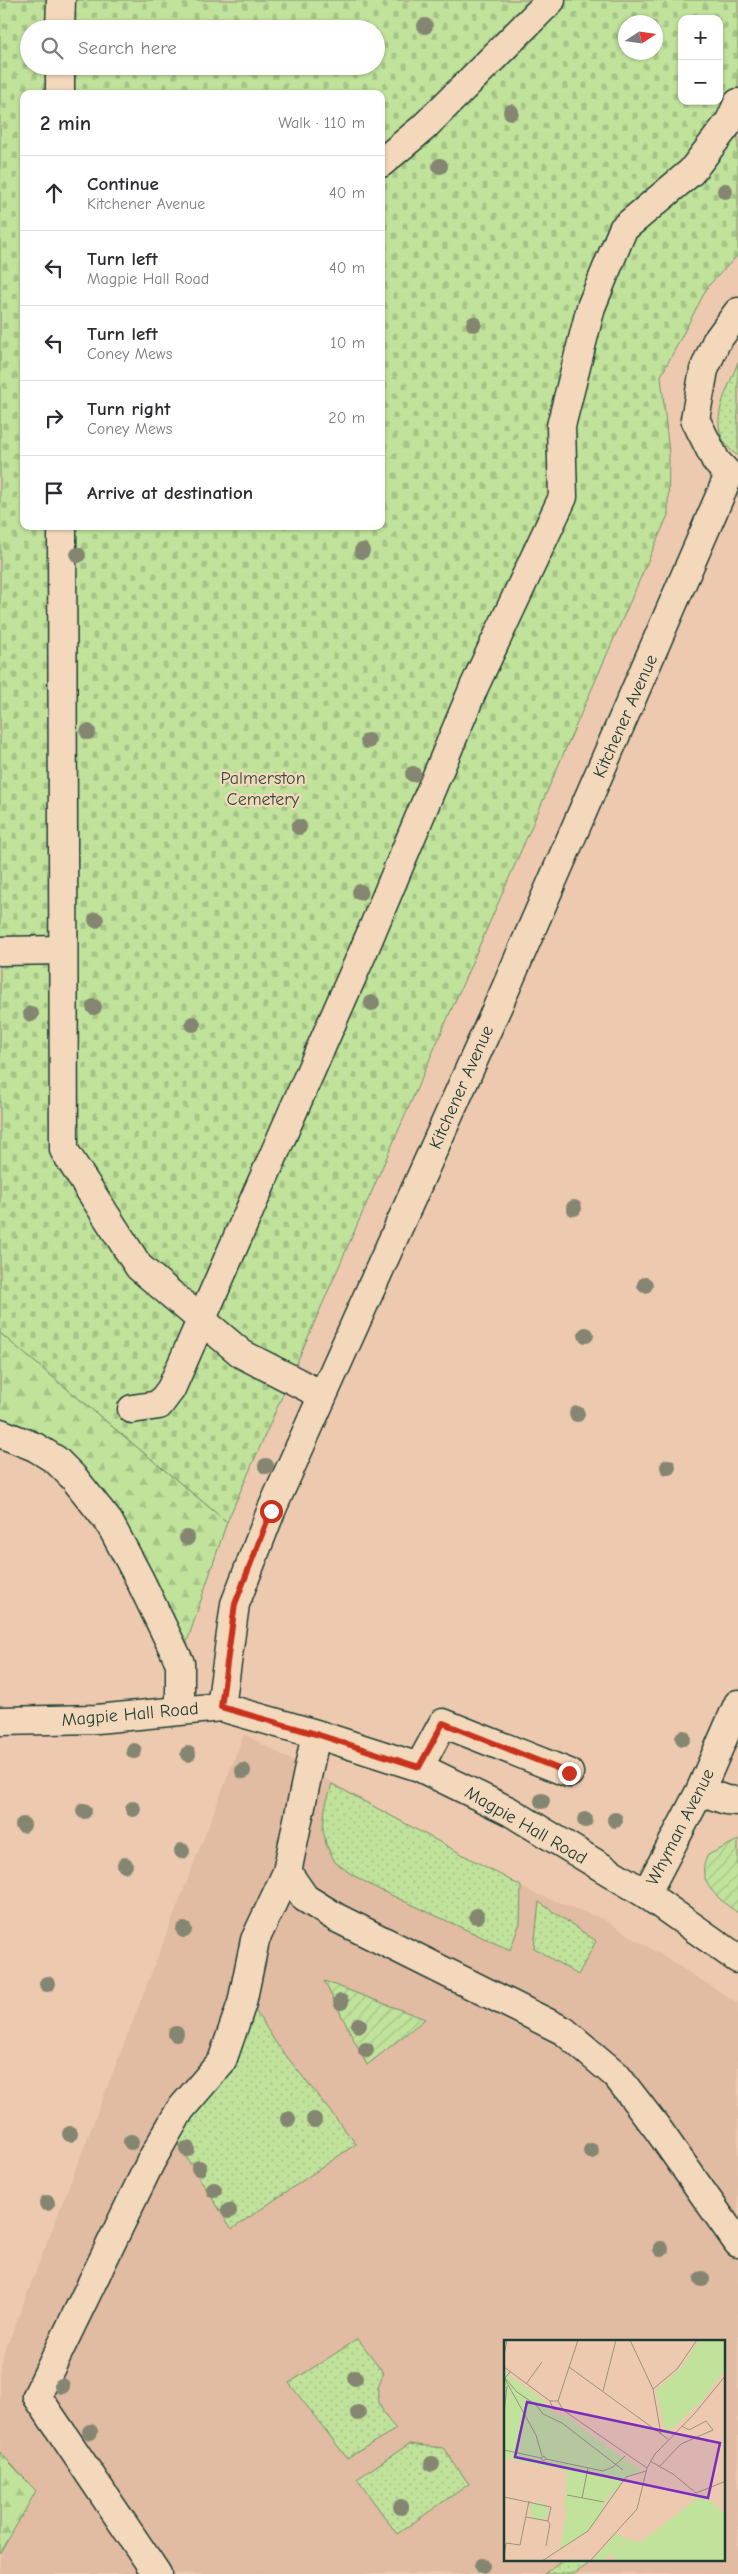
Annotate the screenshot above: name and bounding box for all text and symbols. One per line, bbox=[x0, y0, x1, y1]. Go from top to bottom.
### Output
north arrow bbox=[618, 15, 663, 60]
map controls bbox=[678, 15, 723, 105]
button: + bbox=[678, 15, 723, 60]
search box bbox=[20, 20, 385, 75]
icon: search bbox=[38, 34, 66, 62]
text: Search here bbox=[78, 37, 177, 59]
button: − bbox=[678, 60, 723, 105]
text: 2 min bbox=[40, 111, 91, 135]
text: Walk · 110 m bbox=[278, 114, 365, 132]
text: Continue bbox=[87, 173, 159, 195]
icon: ahead bbox=[40, 179, 68, 207]
text: 40 m bbox=[329, 184, 365, 202]
text: Kitchener Avenue bbox=[87, 195, 205, 213]
text: Turn left bbox=[87, 248, 158, 270]
icon: left bbox=[40, 254, 68, 282]
text: 40 m bbox=[329, 259, 365, 277]
text: Magpie Hall Road bbox=[87, 270, 209, 288]
text: Turn left bbox=[87, 323, 158, 345]
icon: left bbox=[40, 329, 68, 357]
text: 10 m bbox=[330, 334, 365, 352]
text: Coney Mews bbox=[87, 345, 172, 363]
text: Turn right bbox=[87, 398, 171, 420]
icon: right bbox=[40, 404, 68, 432]
text: 20 m bbox=[328, 409, 365, 427]
text: Coney Mews bbox=[87, 420, 172, 438]
icon: arrive bbox=[40, 479, 68, 507]
text: Arrive at destination bbox=[87, 482, 253, 504]
street label: Kitchener Avenue bbox=[589, 651, 662, 781]
park label: Palmerston Cemetery bbox=[220, 768, 306, 810]
street label: Kitchener Avenue bbox=[425, 1022, 498, 1152]
route start bbox=[260, 1500, 283, 1523]
street label: Magpie Hall Road bbox=[61, 1698, 200, 1731]
route end bbox=[558, 1762, 581, 1785]
street label: Whyman Avenue bbox=[642, 1765, 719, 1889]
street label: Magpie Hall Road bbox=[461, 1782, 591, 1869]
inset map bbox=[504, 2340, 726, 2562]

